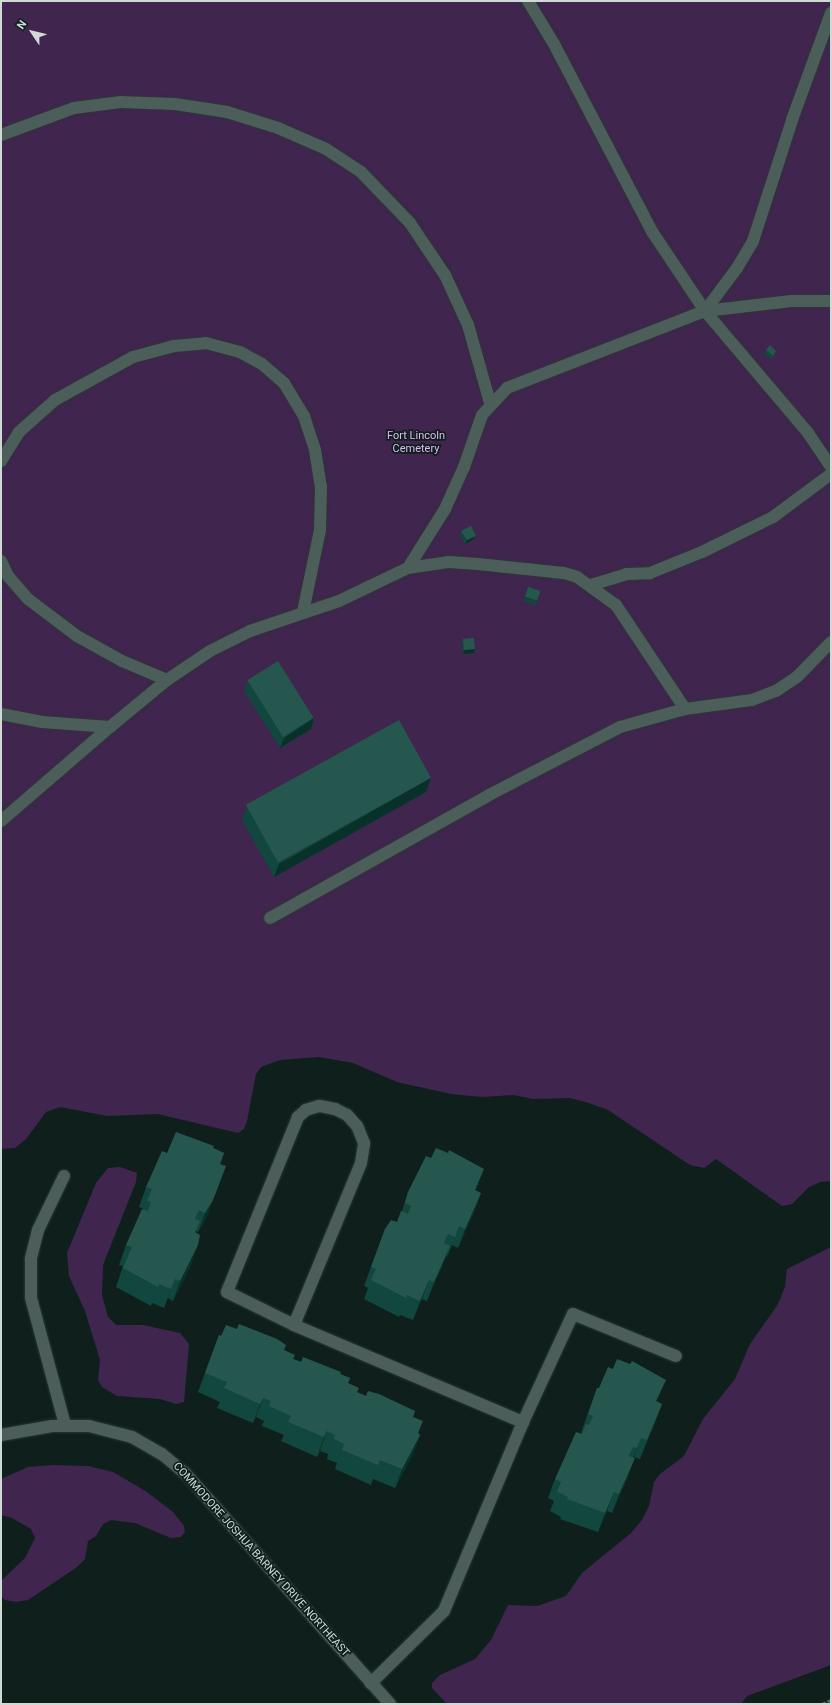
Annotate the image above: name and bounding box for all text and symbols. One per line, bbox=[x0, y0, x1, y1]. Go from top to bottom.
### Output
north arrow bbox=[12, 12, 52, 52]
text: N bbox=[14, 18, 29, 32]
park label: Fort Lincoln Cemetery bbox=[387, 430, 445, 456]
street label: COMMODORE JOSHUA BARNEY DRIVE NORTHEAST bbox=[170, 1460, 352, 1660]

